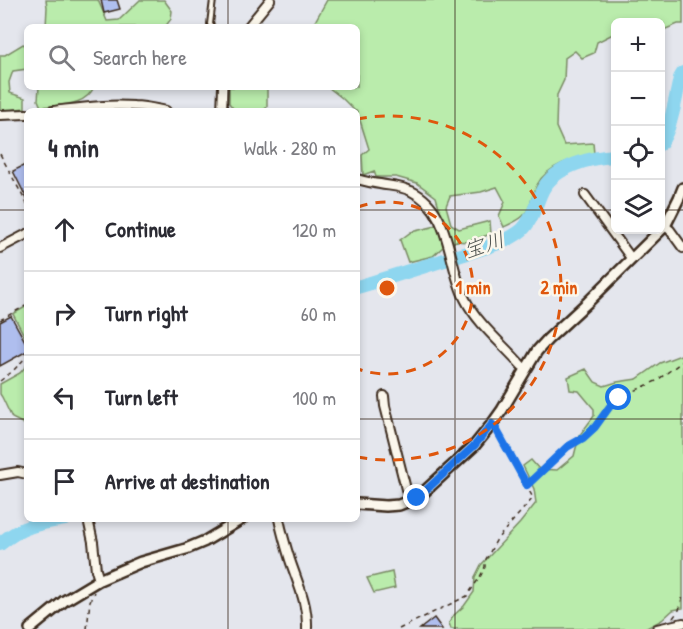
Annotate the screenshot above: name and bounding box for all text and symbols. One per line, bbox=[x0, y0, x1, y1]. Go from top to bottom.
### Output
map controls bbox=[611, 18, 665, 234]
button: + bbox=[611, 18, 665, 72]
search box bbox=[24, 24, 360, 90]
icon: search bbox=[45, 41, 78, 74]
text: Search here bbox=[93, 42, 187, 72]
button: − bbox=[611, 72, 665, 126]
button: locate bbox=[611, 126, 665, 180]
text: 4 min bbox=[48, 130, 99, 165]
text: Walk · 280 m bbox=[244, 134, 336, 161]
button: layers bbox=[611, 180, 665, 234]
icon: ahead bbox=[48, 213, 81, 246]
text: Continue bbox=[105, 214, 176, 244]
text: 120 m bbox=[292, 216, 336, 243]
water label: 宝川 bbox=[459, 224, 508, 265]
text: 1 min bbox=[455, 275, 491, 300]
text: 2 min bbox=[541, 275, 577, 300]
centre of rings bbox=[377, 278, 397, 298]
icon: right bbox=[48, 297, 81, 330]
text: Turn right bbox=[105, 298, 188, 328]
text: 60 m bbox=[301, 300, 336, 327]
icon: left bbox=[48, 381, 81, 414]
text: Turn left bbox=[105, 382, 178, 412]
text: 100 m bbox=[293, 384, 336, 411]
route start bbox=[605, 384, 631, 410]
icon: arrive bbox=[48, 465, 81, 498]
text: Arrive at destination bbox=[105, 466, 270, 496]
route end bbox=[403, 484, 429, 510]

